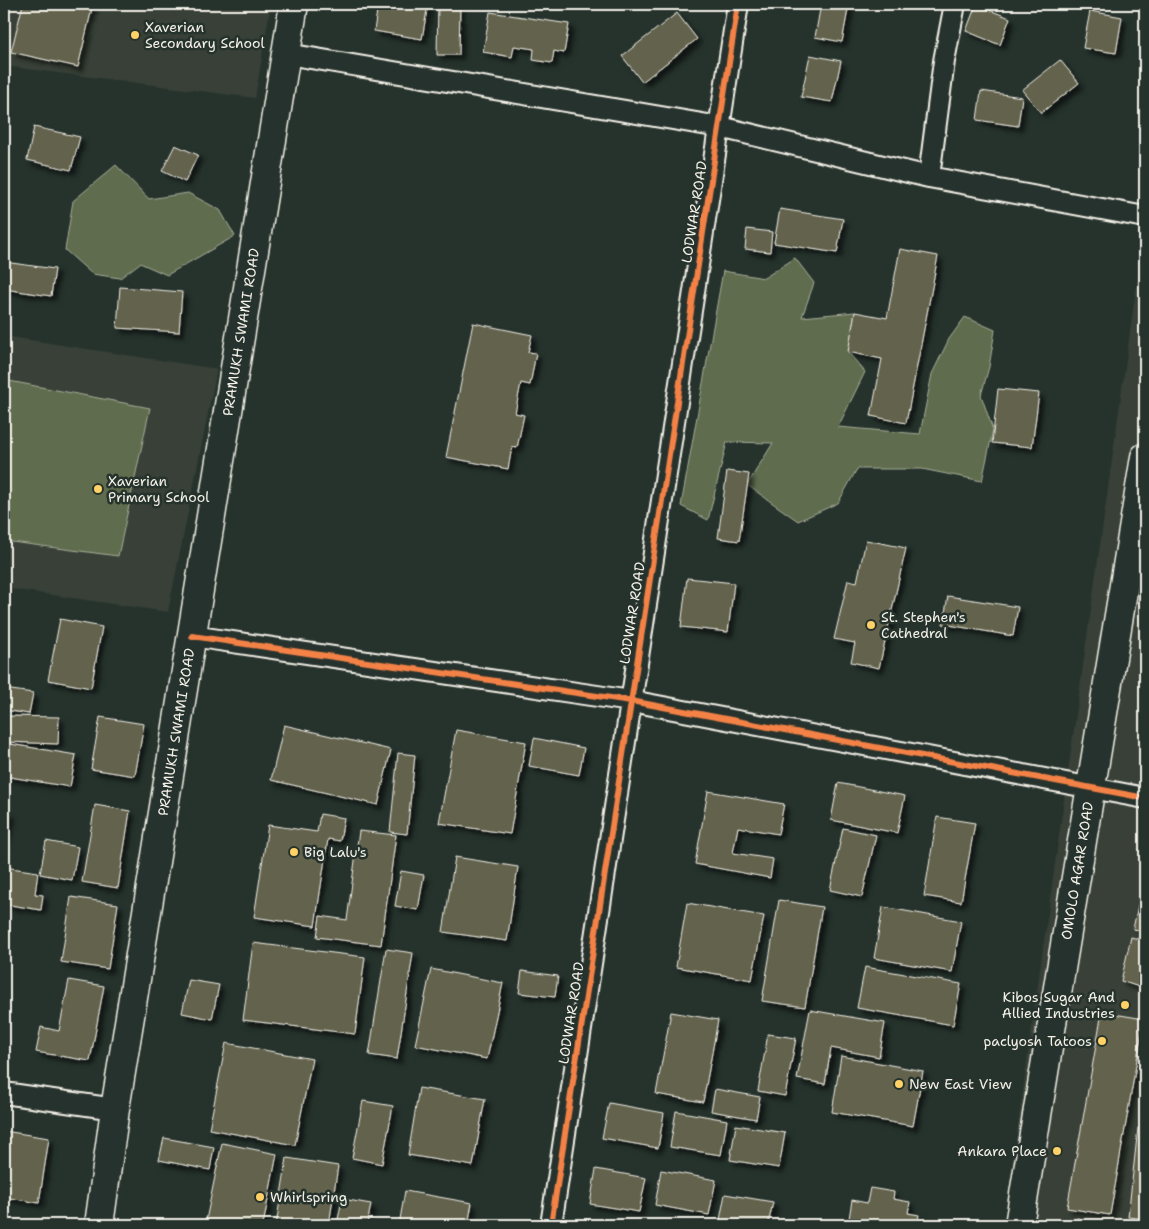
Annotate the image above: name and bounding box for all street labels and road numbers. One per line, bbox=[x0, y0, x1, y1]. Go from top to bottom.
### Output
street label: LODWAR ROAD bbox=[677, 160, 711, 264]
street label: PRAMUKH SWAMI ROAD bbox=[218, 247, 263, 417]
street label: LODWAR ROAD bbox=[615, 561, 649, 665]
street label: PRAMUKH SWAMI ROAD bbox=[154, 647, 199, 817]
street label: OMOLO AGAR ROAD bbox=[1057, 800, 1097, 941]
street label: LODWAR ROAD bbox=[554, 961, 588, 1065]

